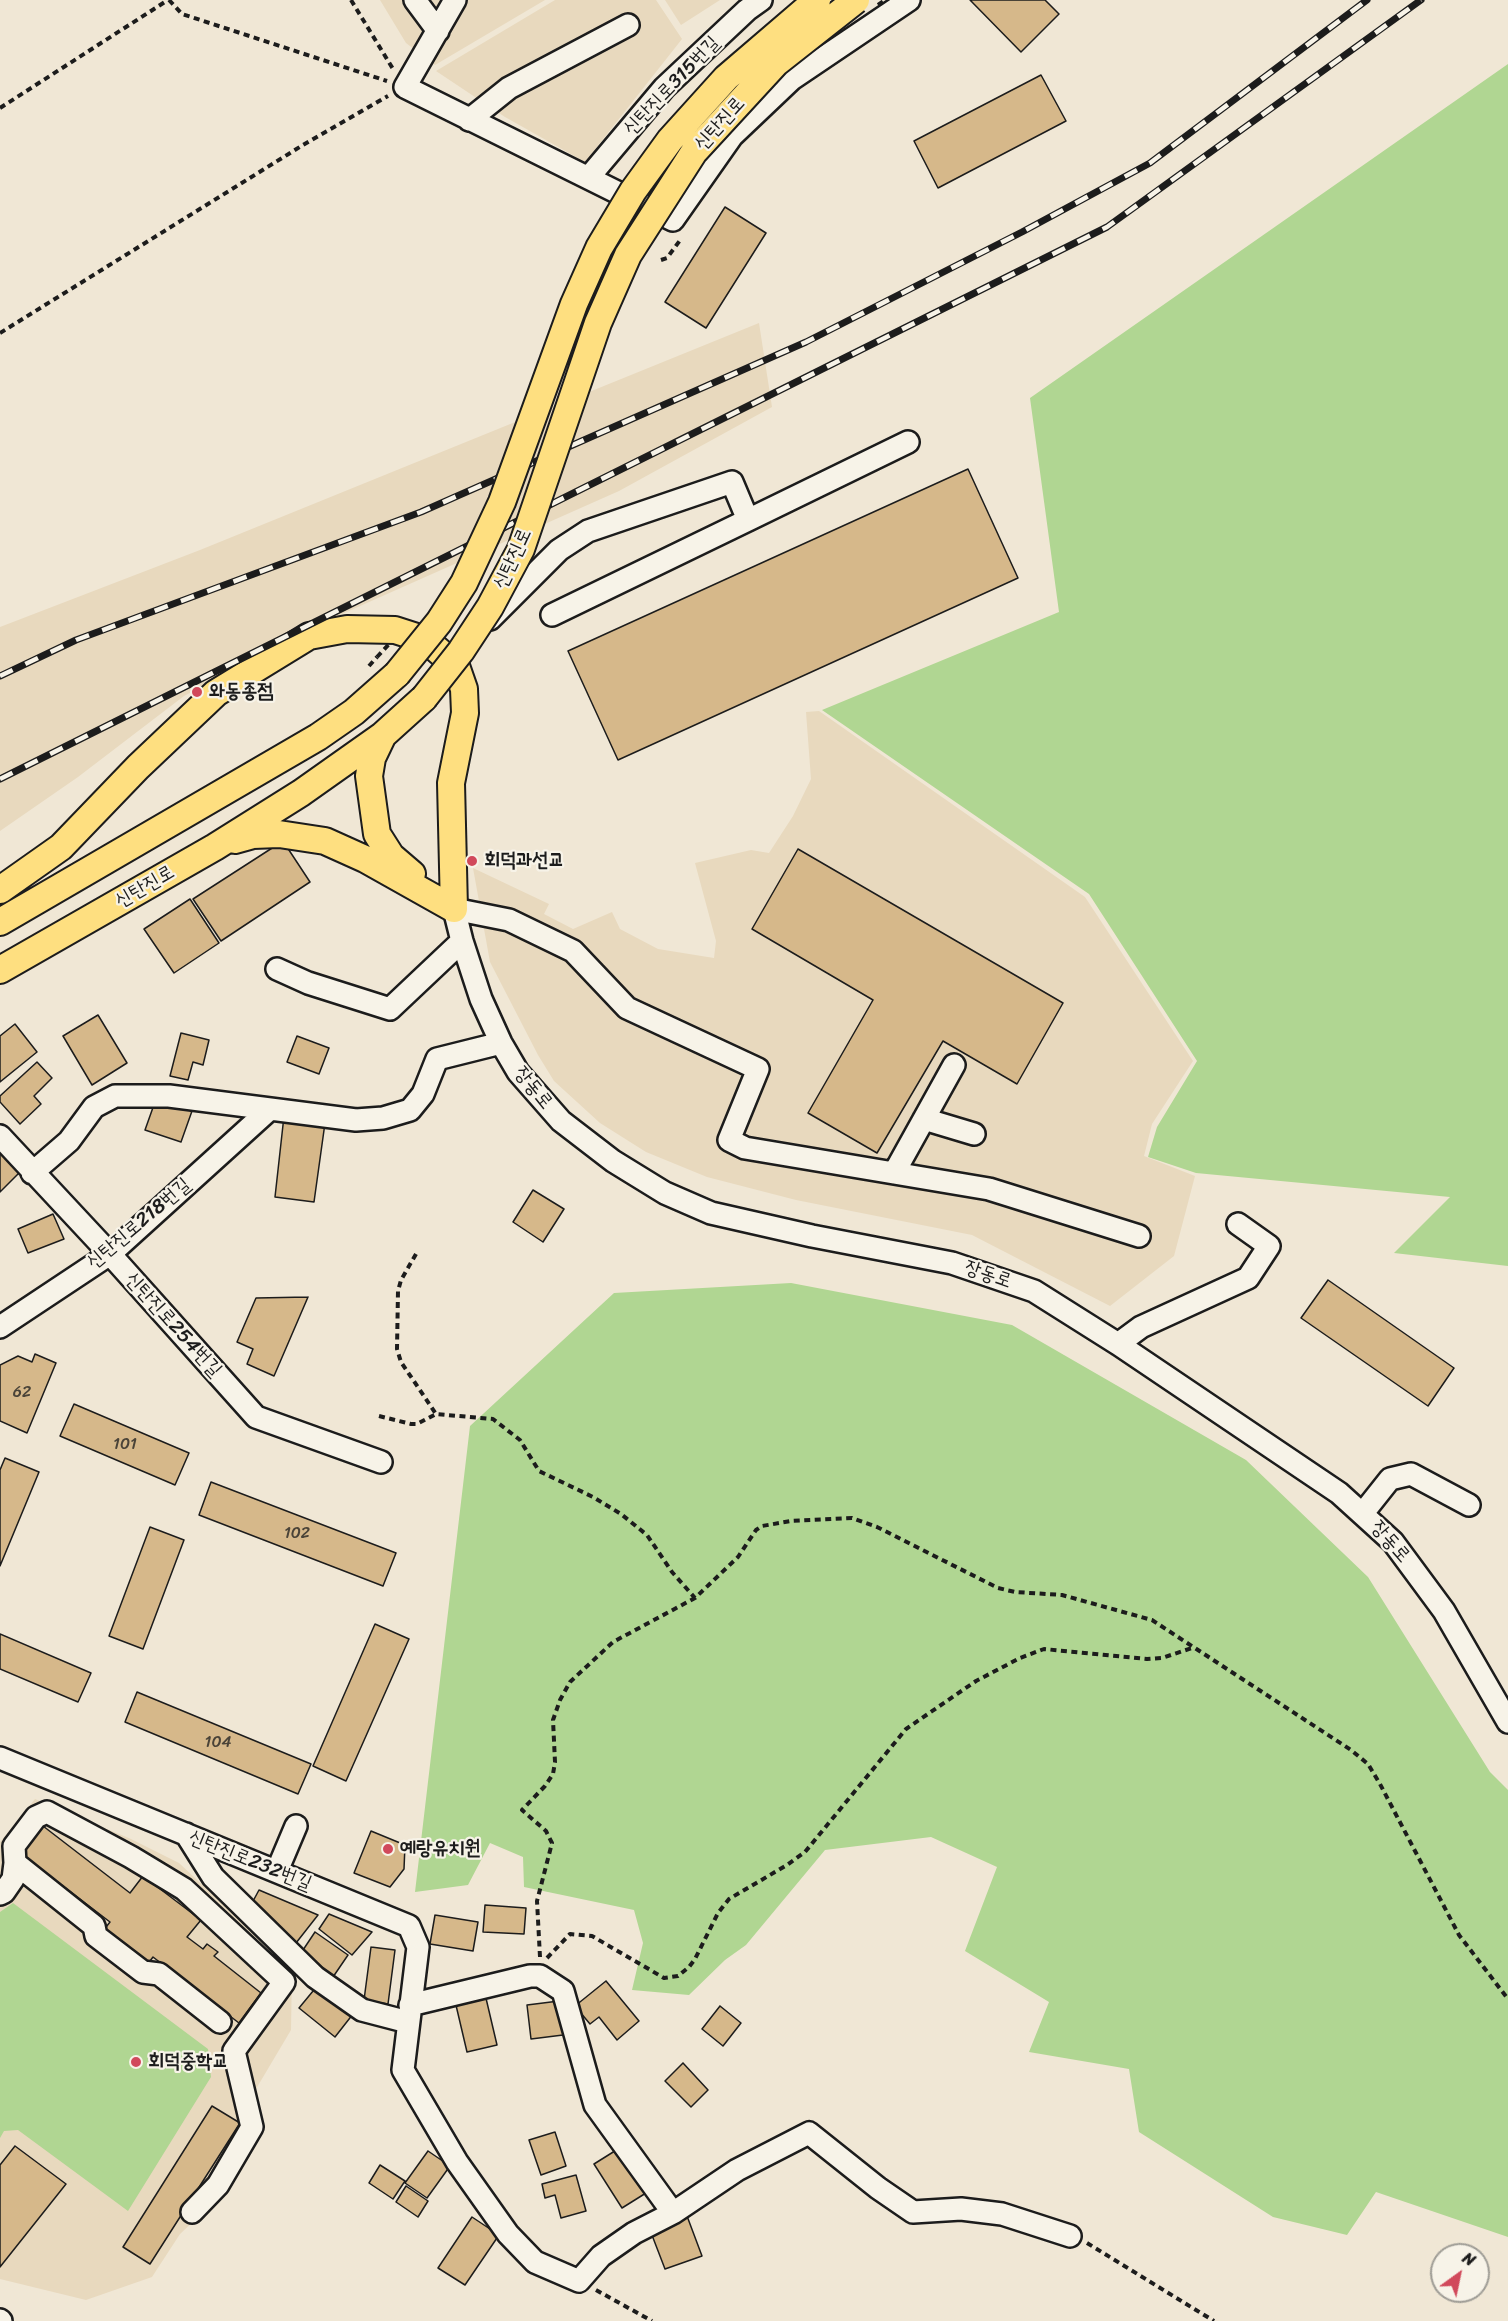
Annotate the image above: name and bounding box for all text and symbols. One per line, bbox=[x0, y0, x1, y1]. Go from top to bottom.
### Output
street label: 신탄진로315번길 bbox=[619, 32, 725, 140]
street label: 신탄진로 bbox=[690, 92, 750, 156]
street label: 신탄진로 bbox=[489, 525, 537, 593]
place label: 와동종점 bbox=[209, 680, 273, 704]
marker: 와동종점 bbox=[190, 685, 204, 699]
place label: 회덕과선교 bbox=[484, 849, 564, 873]
marker: 회덕과선교 bbox=[465, 854, 479, 868]
street label: 신탄진로 bbox=[111, 861, 179, 913]
street label: 장동로 bbox=[508, 1062, 558, 1114]
street label: 신탄진로218번길 bbox=[82, 1173, 196, 1275]
street label: 장동로 bbox=[961, 1256, 1015, 1294]
street label: 신탄진로254번길 bbox=[120, 1268, 226, 1382]
house number: 62 bbox=[13, 1383, 31, 1403]
house number: 101 bbox=[113, 1435, 137, 1455]
street label: 장동로 bbox=[1365, 1516, 1415, 1568]
house number: 102 bbox=[284, 1524, 310, 1544]
house number: 104 bbox=[205, 1733, 231, 1753]
street label: 신탄진로232번길 bbox=[185, 1825, 315, 1897]
place label: 예랑유치원 bbox=[400, 1837, 480, 1861]
marker: 예랑유치원 bbox=[381, 1842, 395, 1856]
place label: 회덕중학교 bbox=[148, 2050, 228, 2074]
marker: 회덕중학교 bbox=[129, 2055, 143, 2069]
north arrow bbox=[1430, 2243, 1490, 2303]
text: N bbox=[1456, 2244, 1482, 2274]

